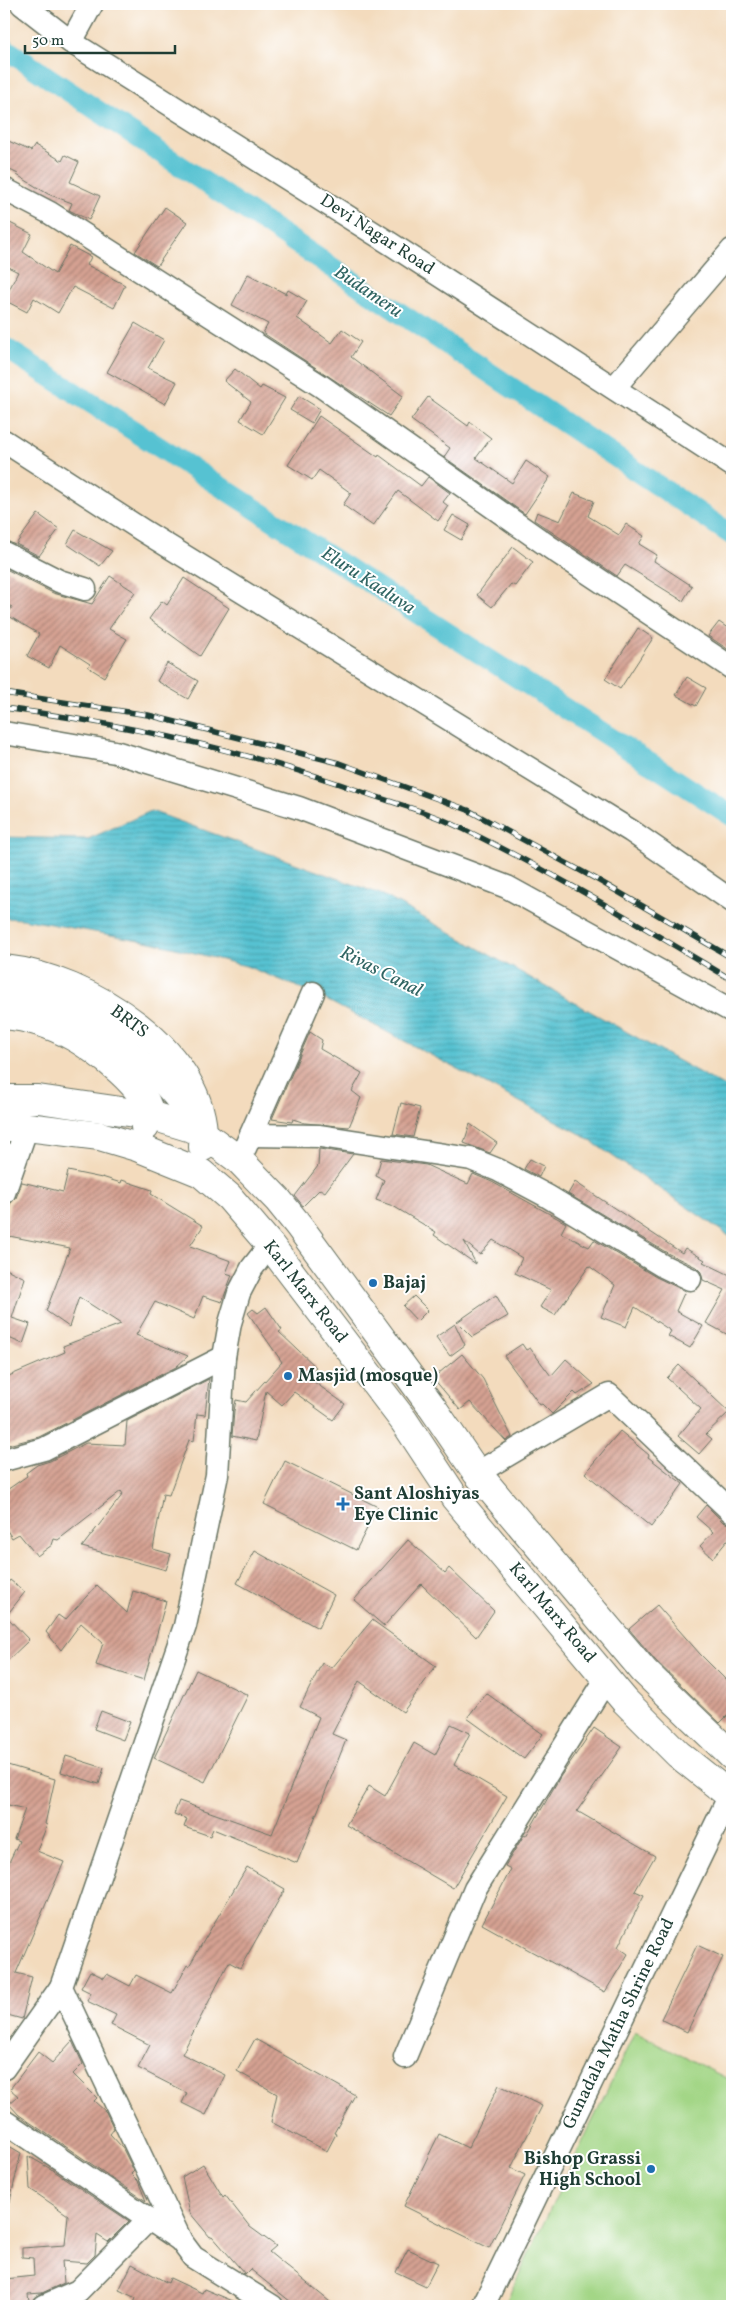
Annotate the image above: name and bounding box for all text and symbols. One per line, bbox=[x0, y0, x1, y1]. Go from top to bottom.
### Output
scale bar bbox=[25, 22, 175, 54]
text: 50 m bbox=[32, 31, 64, 52]
street label: Devi Nagar Road bbox=[315, 188, 439, 282]
water label: Budameru bbox=[329, 260, 408, 325]
water label: Eluru Kaaluva bbox=[316, 541, 420, 621]
water label: Rivas Canal bbox=[335, 940, 427, 1004]
street label: BRTS bbox=[105, 999, 153, 1045]
street label: Karl Marx Road bbox=[257, 1235, 353, 1349]
place label: Bajaj bbox=[383, 1271, 426, 1296]
marker: Bajaj bbox=[367, 1277, 379, 1289]
place label: Masjid (mosque) bbox=[298, 1364, 438, 1389]
marker: Masjid (mosque) bbox=[282, 1370, 294, 1382]
place label: Sant Aloshiyas Eye Clinic bbox=[354, 1482, 480, 1528]
marker: Sant Aloshiyas Eye Clinic bbox=[336, 1497, 350, 1511]
street label: Karl Marx Road bbox=[502, 1557, 602, 1669]
street label: Gunadala Matha Shrine Road bbox=[557, 1914, 681, 2134]
place label: Bishop Grassi High School bbox=[524, 2147, 641, 2193]
marker: Bishop Grassi High School bbox=[645, 2163, 657, 2175]

